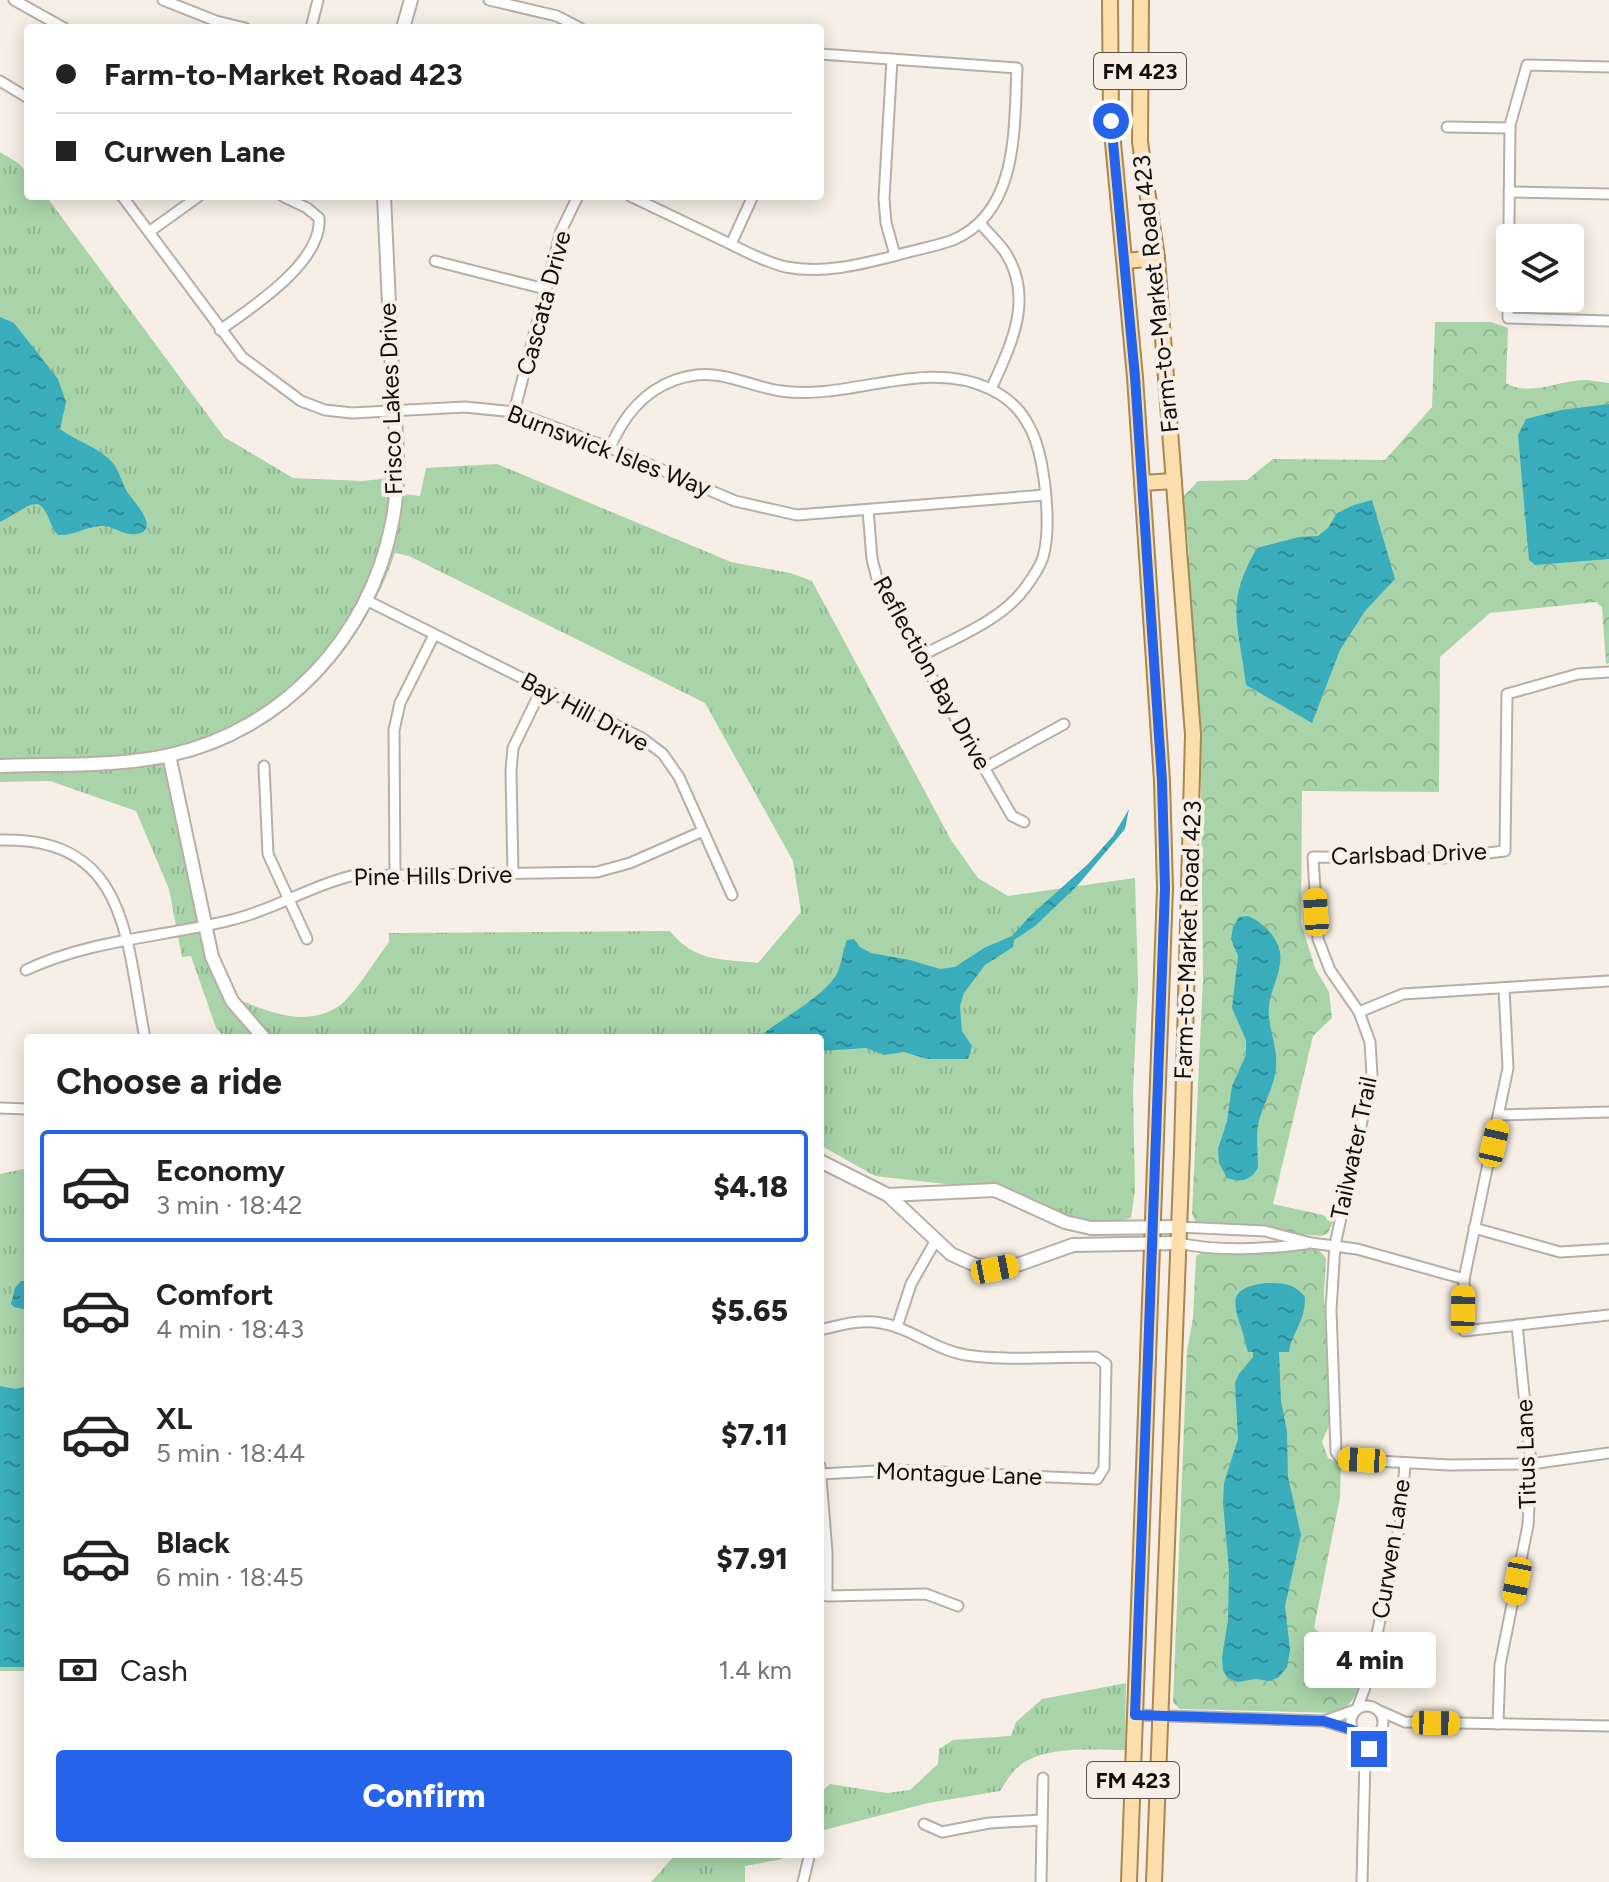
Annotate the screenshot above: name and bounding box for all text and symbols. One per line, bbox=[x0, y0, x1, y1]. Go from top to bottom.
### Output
road number: FM 423 bbox=[1094, 53, 1186, 89]
text: Farm-to-Market Road 423 bbox=[104, 56, 463, 93]
route start bbox=[1093, 103, 1129, 139]
text: Curwen Lane bbox=[104, 133, 285, 170]
street label: Farm-to-Market Road 423 bbox=[1126, 154, 1185, 434]
map controls bbox=[1496, 224, 1584, 312]
button: layers bbox=[1496, 224, 1584, 312]
street label: Cascata Drive bbox=[510, 227, 577, 378]
street label: Frisco Lakes Drive bbox=[373, 302, 408, 496]
street label: Burnswick Isles Way bbox=[503, 398, 715, 503]
street label: Reflection Bay Drive bbox=[867, 571, 998, 775]
street label: Bay Hill Drive bbox=[516, 666, 654, 757]
street label: Farm-to-Market Road 423 bbox=[1168, 800, 1207, 1080]
street label: Carlsbad Drive bbox=[1331, 836, 1487, 871]
street label: Pine Hills Drive bbox=[353, 860, 513, 891]
car bbox=[1302, 887, 1330, 937]
text: Choose a ride bbox=[56, 1060, 282, 1103]
street label: Tailwater Trail bbox=[1324, 1074, 1383, 1222]
car bbox=[1477, 1117, 1511, 1169]
icon: car bbox=[60, 1150, 132, 1222]
text: Economy bbox=[156, 1152, 285, 1189]
text: $4.18 bbox=[713, 1168, 788, 1205]
text: 3 min · 18:42 bbox=[156, 1189, 303, 1221]
car bbox=[969, 1253, 1021, 1285]
icon: car bbox=[60, 1274, 132, 1346]
text: Comfort bbox=[156, 1276, 274, 1313]
car bbox=[1451, 1285, 1475, 1333]
text: $5.65 bbox=[711, 1292, 788, 1329]
text: 4 min · 18:43 bbox=[156, 1313, 304, 1345]
icon: car bbox=[60, 1398, 132, 1470]
street label: Titus Lane bbox=[1509, 1399, 1542, 1509]
text: XL bbox=[156, 1400, 192, 1437]
text: $7.11 bbox=[721, 1416, 788, 1453]
text: 5 min · 18:44 bbox=[156, 1437, 305, 1469]
car bbox=[1337, 1447, 1387, 1473]
street label: Montague Lane bbox=[875, 1456, 1043, 1491]
street label: Curwen Lane bbox=[1365, 1477, 1416, 1621]
icon: car bbox=[60, 1522, 132, 1594]
text: Black bbox=[156, 1524, 230, 1561]
text: $7.91 bbox=[716, 1540, 788, 1577]
car bbox=[1501, 1555, 1533, 1607]
text: 6 min · 18:45 bbox=[156, 1561, 304, 1593]
callout: 4 min bbox=[1303, 1633, 1435, 1689]
text: 4 min bbox=[1336, 1644, 1404, 1676]
icon: cash bbox=[56, 1648, 100, 1692]
text: Cash bbox=[120, 1652, 188, 1689]
text: 1.4 km bbox=[719, 1654, 792, 1686]
car bbox=[1412, 1711, 1460, 1735]
route end bbox=[1351, 1731, 1387, 1767]
button: Confirm bbox=[56, 1750, 792, 1842]
road number: FM 423 bbox=[1087, 1762, 1179, 1798]

